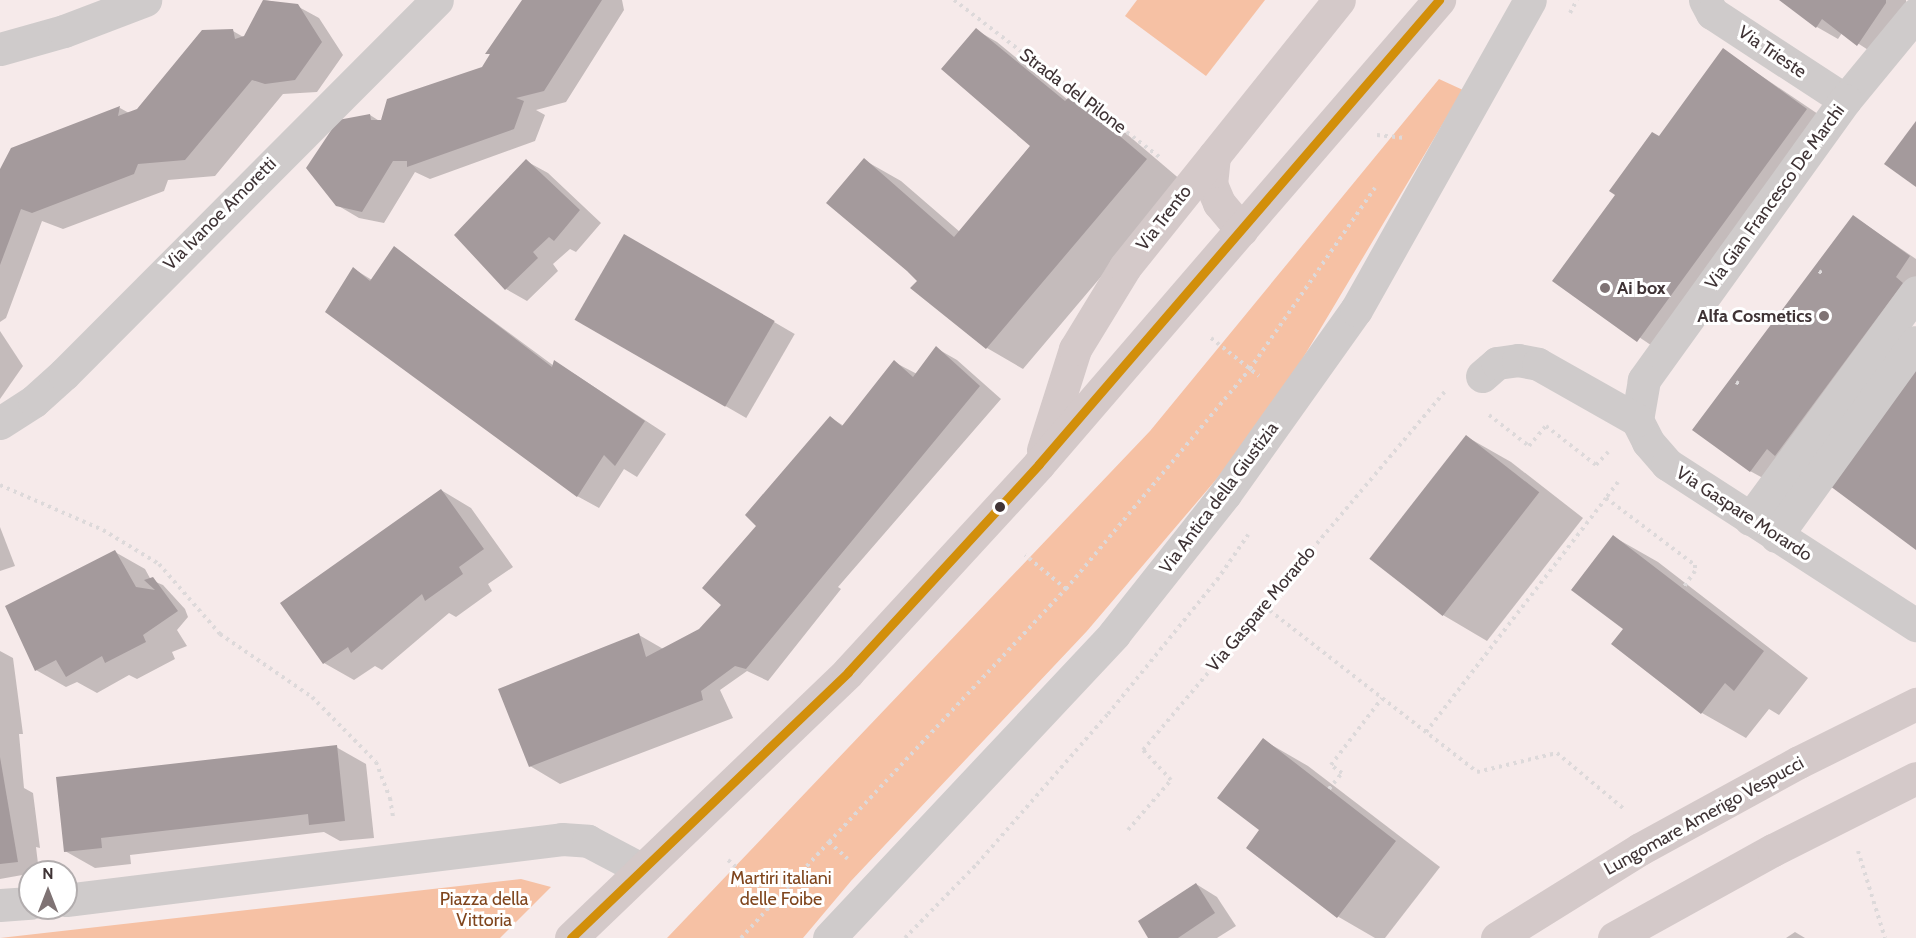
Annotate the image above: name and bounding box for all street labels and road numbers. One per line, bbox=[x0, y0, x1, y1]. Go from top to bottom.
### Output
street label: Via Trieste bbox=[1734, 21, 1810, 83]
street label: Strada del Pilone bbox=[1015, 44, 1131, 138]
street label: Via Gian Francesco De Marchi bbox=[1701, 100, 1849, 294]
street label: Via Ivanoe Amoretti bbox=[159, 153, 281, 275]
street label: Via Trento bbox=[1132, 181, 1196, 255]
street label: Via Antica della Giustizia bbox=[1155, 418, 1283, 578]
street label: Via Gaspare Morardo bbox=[1672, 462, 1816, 566]
street label: Via Gaspare Morardo bbox=[1202, 542, 1320, 676]
street label: Lungomare Amerigo Vespucci bbox=[1600, 752, 1808, 880]

